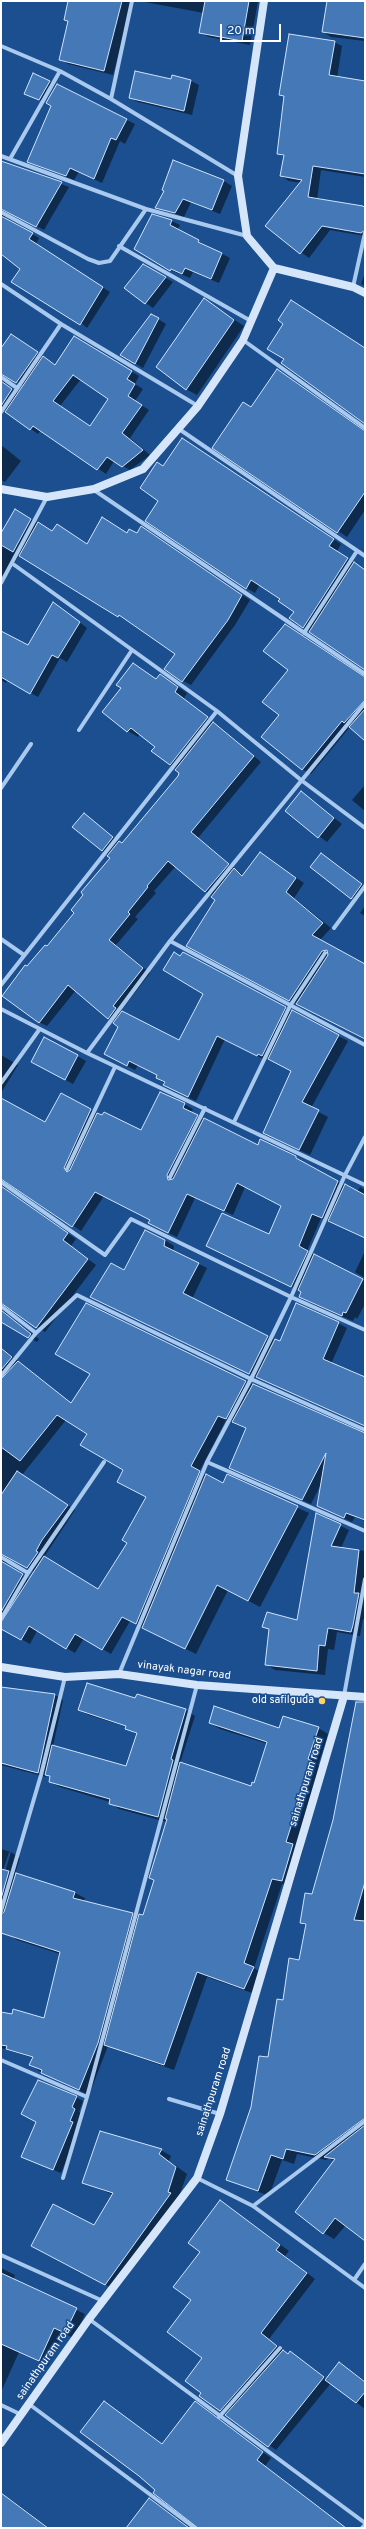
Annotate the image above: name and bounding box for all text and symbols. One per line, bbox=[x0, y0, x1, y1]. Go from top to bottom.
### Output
scale bar bbox=[222, 16, 283, 42]
text: 20 m bbox=[227, 23, 255, 39]
street label: vinayak nagar road bbox=[137, 1659, 231, 1683]
place label: old safilguda bbox=[252, 1694, 314, 1708]
marker: old safilguda bbox=[317, 1696, 327, 1706]
street label: sainathpuram road bbox=[287, 1736, 327, 1828]
street label: sainathpuram road bbox=[193, 2046, 235, 2138]
street label: sainathpuram road bbox=[14, 2319, 78, 2403]

